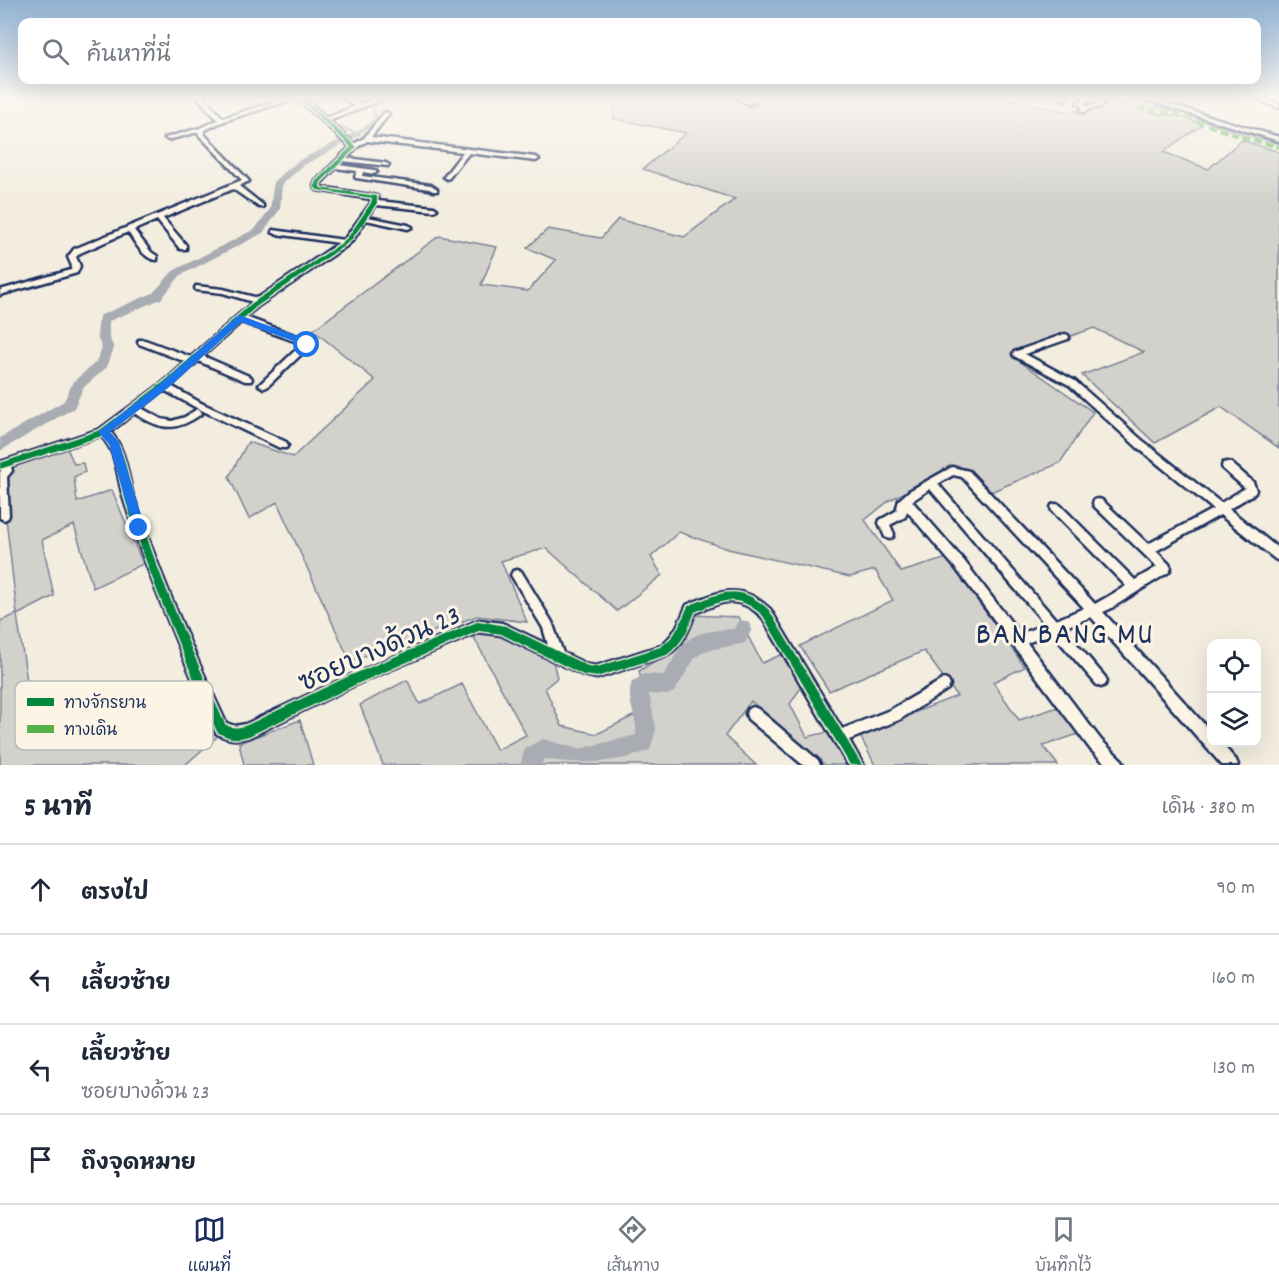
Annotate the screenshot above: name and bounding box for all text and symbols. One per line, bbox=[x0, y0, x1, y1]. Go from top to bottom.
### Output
search box bbox=[18, 18, 1261, 84]
icon: search bbox=[39, 35, 72, 68]
text: ค้นหาที่นี่ bbox=[87, 41, 171, 72]
route start bbox=[293, 331, 319, 357]
route end bbox=[125, 514, 151, 540]
street label: ซอยบางด้วน 23 bbox=[293, 597, 468, 704]
district label: BAN BANG MU bbox=[976, 614, 1154, 660]
map controls bbox=[1207, 639, 1261, 747]
button: locate bbox=[1207, 639, 1261, 693]
legend bbox=[15, 681, 213, 750]
text: ทางจักรยาน bbox=[64, 692, 147, 716]
button: layers bbox=[1207, 693, 1261, 747]
text: ทางเดิน bbox=[64, 719, 117, 743]
text: 5 นาที bbox=[24, 791, 92, 828]
text: เดิน · 380 m bbox=[1162, 795, 1255, 823]
icon: ahead bbox=[24, 873, 57, 906]
text: 90 m bbox=[1217, 875, 1255, 903]
text: ตรงไป bbox=[81, 879, 149, 910]
icon: left bbox=[24, 963, 57, 996]
text: 160 m bbox=[1212, 965, 1255, 993]
text: เลี้ยวซ้าย bbox=[81, 969, 171, 1000]
text: เลี้ยวซ้าย bbox=[81, 1040, 171, 1071]
icon: left bbox=[24, 1053, 57, 1086]
text: 130 m bbox=[1213, 1055, 1255, 1083]
text: ซอยบางด้วน 23 bbox=[81, 1080, 209, 1108]
icon: arrive bbox=[24, 1143, 57, 1176]
text: ถึงจุดหมาย bbox=[81, 1149, 196, 1180]
tab: แผนที่ bbox=[188, 1213, 231, 1279]
tab: เส้นทาง bbox=[606, 1213, 659, 1279]
tab: บันทึกไว้ bbox=[1035, 1213, 1091, 1279]

